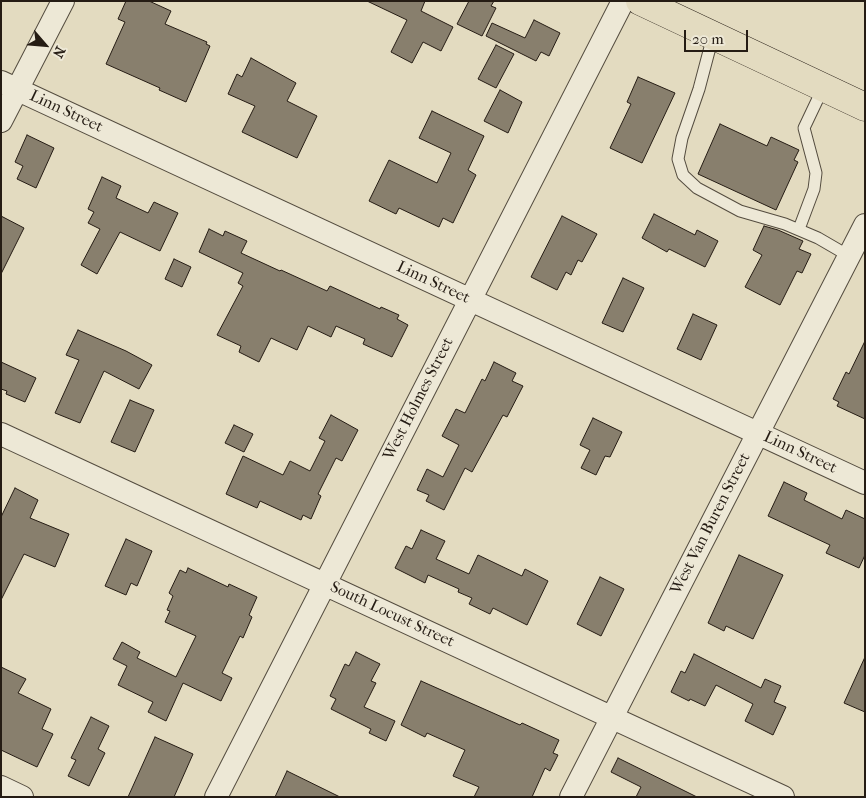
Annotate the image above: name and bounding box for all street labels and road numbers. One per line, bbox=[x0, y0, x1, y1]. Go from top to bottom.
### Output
street label: Linn Street bbox=[26, 87, 106, 137]
street label: Linn Street bbox=[393, 258, 473, 308]
street label: West Holmes Street bbox=[380, 334, 458, 464]
street label: Linn Street bbox=[760, 428, 840, 478]
street label: West Van Buren Street bbox=[667, 450, 755, 598]
street label: South Locust Street bbox=[327, 578, 457, 652]

